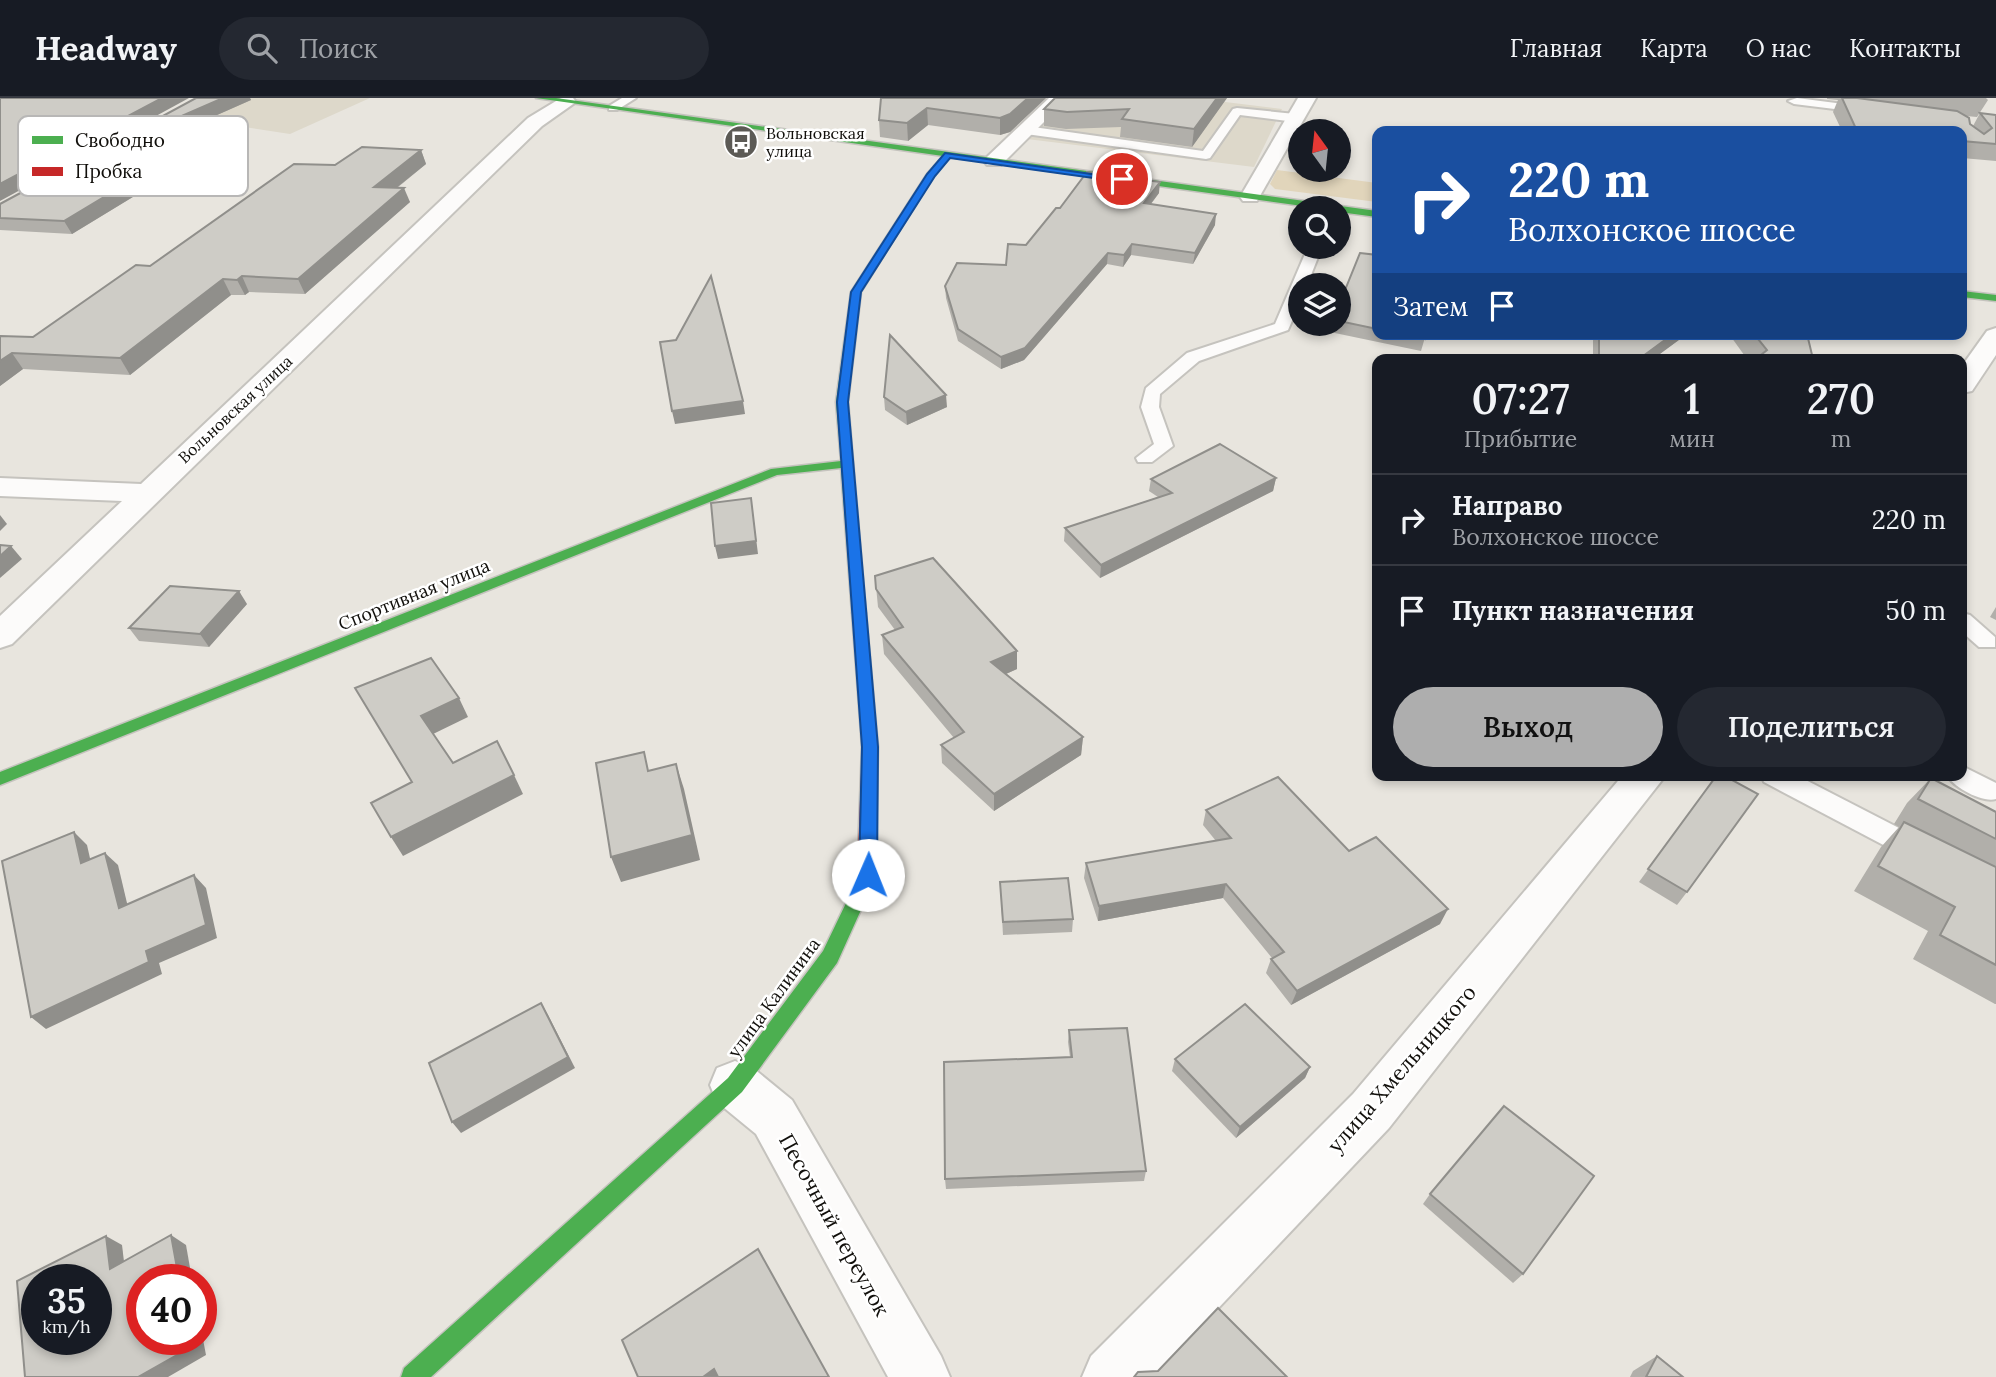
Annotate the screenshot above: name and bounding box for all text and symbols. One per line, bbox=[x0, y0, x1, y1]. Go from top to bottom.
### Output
search box bbox=[219, 17, 709, 80]
text: Headway bbox=[35, 27, 177, 69]
icon: search bbox=[243, 29, 281, 67]
text: Поиск bbox=[299, 32, 377, 65]
text: Главная bbox=[1510, 33, 1602, 64]
text: Карта bbox=[1640, 33, 1708, 64]
text: О нас bbox=[1746, 33, 1811, 64]
text: Контакты bbox=[1849, 33, 1961, 64]
legend bbox=[18, 116, 248, 196]
north arrow bbox=[1288, 119, 1351, 182]
map controls bbox=[1288, 119, 1351, 336]
bus stop icon: Вольновская улица bbox=[722, 123, 760, 161]
place label: Вольновская улица bbox=[766, 123, 865, 161]
text: Свободно bbox=[75, 128, 165, 152]
text: 220 m bbox=[1508, 148, 1649, 210]
pin bbox=[1092, 149, 1152, 209]
icon: right bbox=[1393, 154, 1484, 245]
text: Пробка bbox=[75, 159, 142, 183]
icon: arrive bbox=[1103, 160, 1141, 198]
button: search bbox=[1288, 196, 1351, 259]
text: Волхонское шоссе bbox=[1508, 209, 1796, 250]
button: layers bbox=[1288, 273, 1351, 336]
icon: arrive bbox=[1483, 287, 1521, 325]
text: Затем bbox=[1393, 290, 1469, 323]
street label: Вольновская улица bbox=[174, 351, 296, 467]
text: 07:27 bbox=[1471, 372, 1570, 426]
text: 1 bbox=[1684, 372, 1700, 426]
text: 270 bbox=[1807, 372, 1875, 426]
text: Прибытие bbox=[1464, 424, 1577, 453]
text: мин bbox=[1669, 424, 1715, 453]
text: m bbox=[1831, 424, 1851, 453]
text: Направо bbox=[1452, 489, 1563, 522]
icon: right bbox=[1393, 501, 1431, 539]
text: 220 m bbox=[1872, 503, 1946, 536]
text: Волхонское шоссе bbox=[1452, 522, 1659, 551]
street label: Спортивная улица bbox=[335, 554, 493, 635]
icon: arrive bbox=[1393, 592, 1431, 630]
text: Пункт назначения bbox=[1452, 594, 1694, 627]
text: 50 m bbox=[1886, 594, 1946, 627]
button: Выход bbox=[1393, 687, 1663, 767]
button: Поделиться bbox=[1677, 687, 1946, 767]
position arrow bbox=[831, 838, 905, 912]
street label: улица Калинина bbox=[722, 933, 825, 1062]
street label: улица Хмельницкого bbox=[1321, 979, 1482, 1158]
street label: Песочный переулок bbox=[773, 1129, 896, 1321]
speed limit sign: 40 bbox=[126, 1264, 217, 1355]
text: 35 bbox=[47, 1278, 86, 1323]
text: km/h bbox=[42, 1315, 91, 1338]

